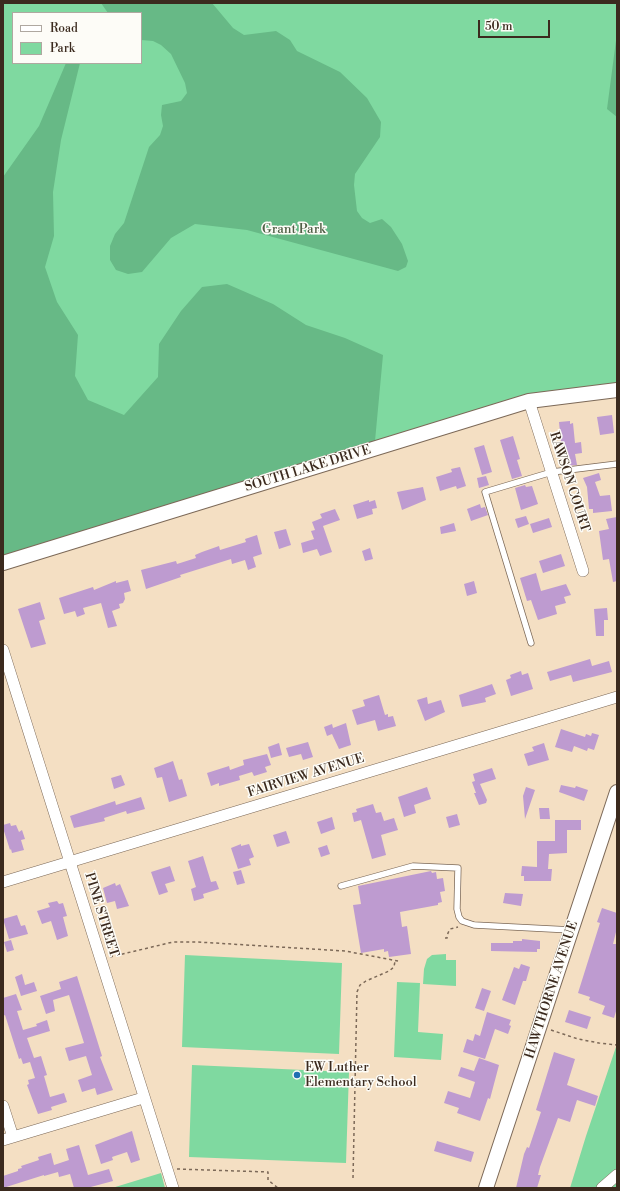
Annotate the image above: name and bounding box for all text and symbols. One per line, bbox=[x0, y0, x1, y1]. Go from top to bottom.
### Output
legend bbox=[12, 12, 142, 64]
scale bar bbox=[480, 12, 552, 38]
text: 50 m bbox=[485, 19, 513, 34]
text: Road bbox=[50, 21, 78, 36]
text: Park bbox=[50, 41, 75, 56]
park label: Grant Park bbox=[262, 222, 326, 238]
street label: RAWSON COURT bbox=[545, 430, 593, 534]
street label: SOUTH LAKE DRIVE bbox=[243, 442, 373, 496]
street label: FAIRVIEW AVENUE bbox=[246, 751, 366, 801]
street label: PINE STREET bbox=[81, 871, 121, 959]
street label: HAWTHORNE AVENUE bbox=[522, 919, 582, 1061]
place label: EW Luther Elementary School bbox=[305, 1060, 417, 1091]
marker: EW Luther Elementary School bbox=[292, 1070, 302, 1080]

